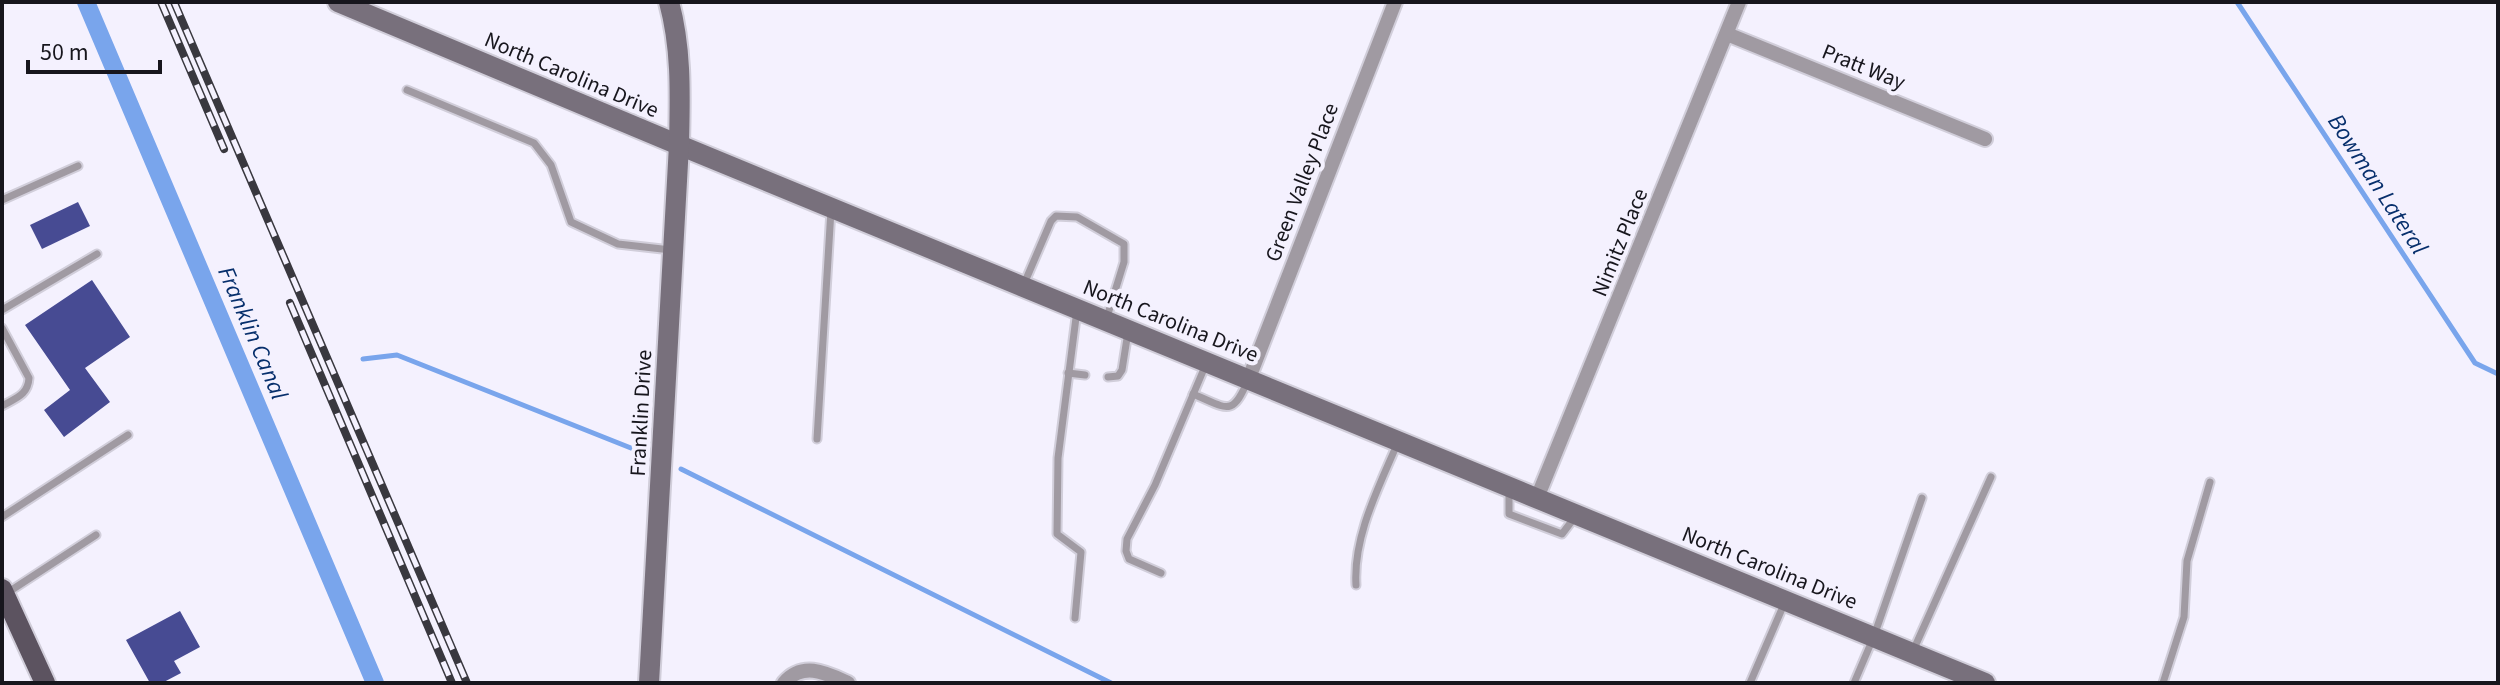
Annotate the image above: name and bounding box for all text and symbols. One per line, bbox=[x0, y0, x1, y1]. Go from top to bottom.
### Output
scale bar bbox=[28, 24, 160, 74]
street label: North Carolina Drive bbox=[479, 24, 664, 126]
text: 50 m bbox=[40, 35, 89, 70]
street label: Pratt Way bbox=[1817, 36, 1911, 98]
street label: Green Valley Place bbox=[1257, 98, 1347, 266]
water label: Bowman Lateral bbox=[2319, 107, 2436, 262]
street label: Nimitz Place bbox=[1584, 183, 1656, 301]
water label: Franklin Canal bbox=[209, 261, 296, 406]
street label: North Carolina Drive bbox=[1078, 271, 1263, 371]
street label: Franklin Drive bbox=[622, 349, 660, 477]
street label: North Carolina Drive bbox=[1677, 518, 1862, 618]

